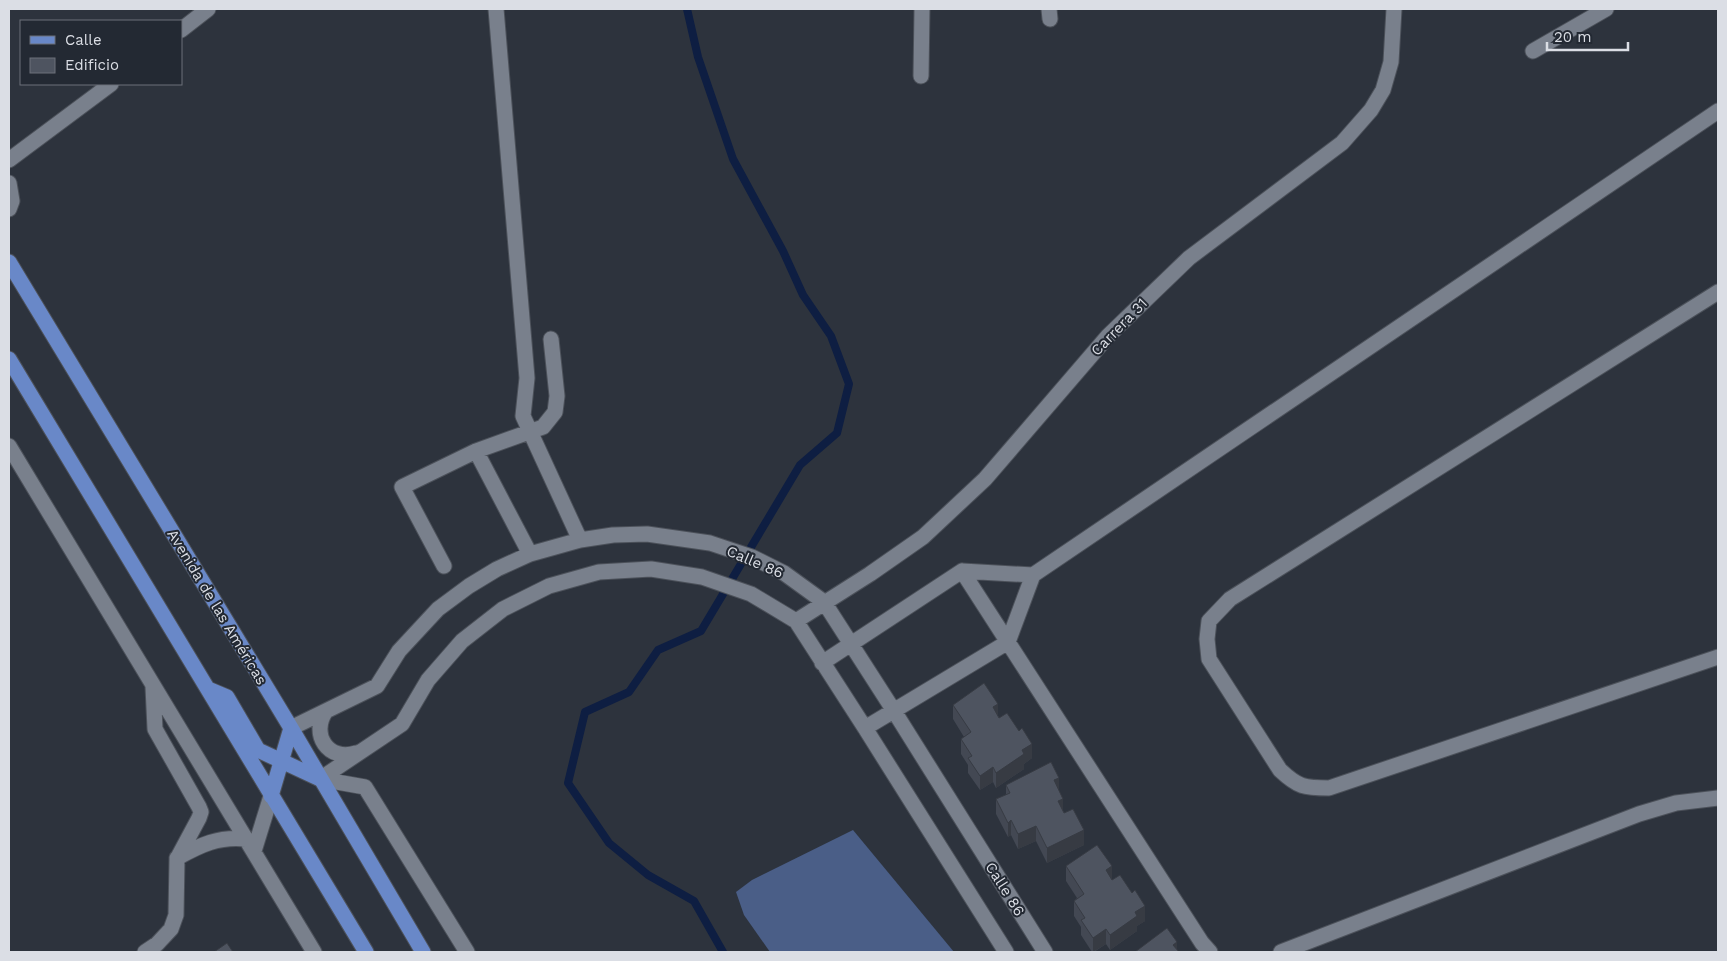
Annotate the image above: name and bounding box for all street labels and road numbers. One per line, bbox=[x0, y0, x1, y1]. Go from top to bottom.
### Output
street label: Carrera 31 bbox=[1087, 294, 1151, 360]
street label: Avenida de las Américas bbox=[163, 526, 271, 688]
street label: Calle 86 bbox=[724, 542, 786, 582]
street label: Calle 86 bbox=[981, 859, 1029, 919]

